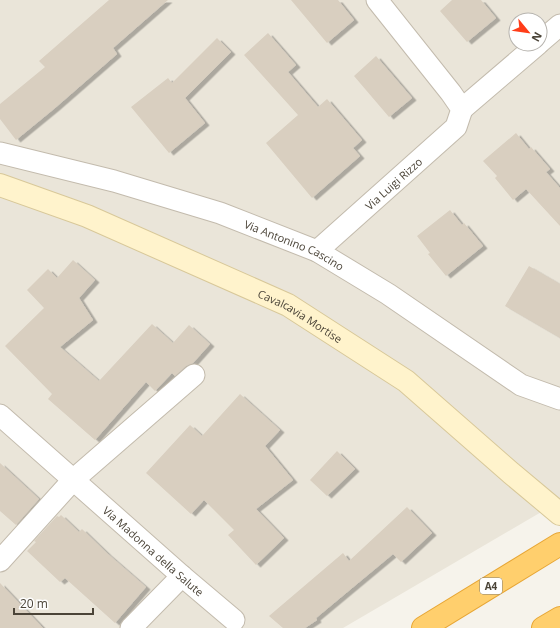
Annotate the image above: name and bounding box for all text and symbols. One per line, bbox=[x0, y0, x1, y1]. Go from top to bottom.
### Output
north arrow bbox=[508, 12, 548, 52]
text: N bbox=[528, 30, 546, 45]
street label: Via Luigi Rizzo bbox=[361, 153, 425, 213]
street label: Via Antonino Cascino bbox=[242, 216, 348, 274]
street label: Cavalcavia Mortise bbox=[256, 285, 345, 346]
street label: Via Madonna della Salute bbox=[100, 502, 207, 599]
road number: A4 bbox=[480, 578, 502, 594]
scale bar bbox=[14, 590, 93, 616]
text: 20 m bbox=[20, 595, 48, 612]

